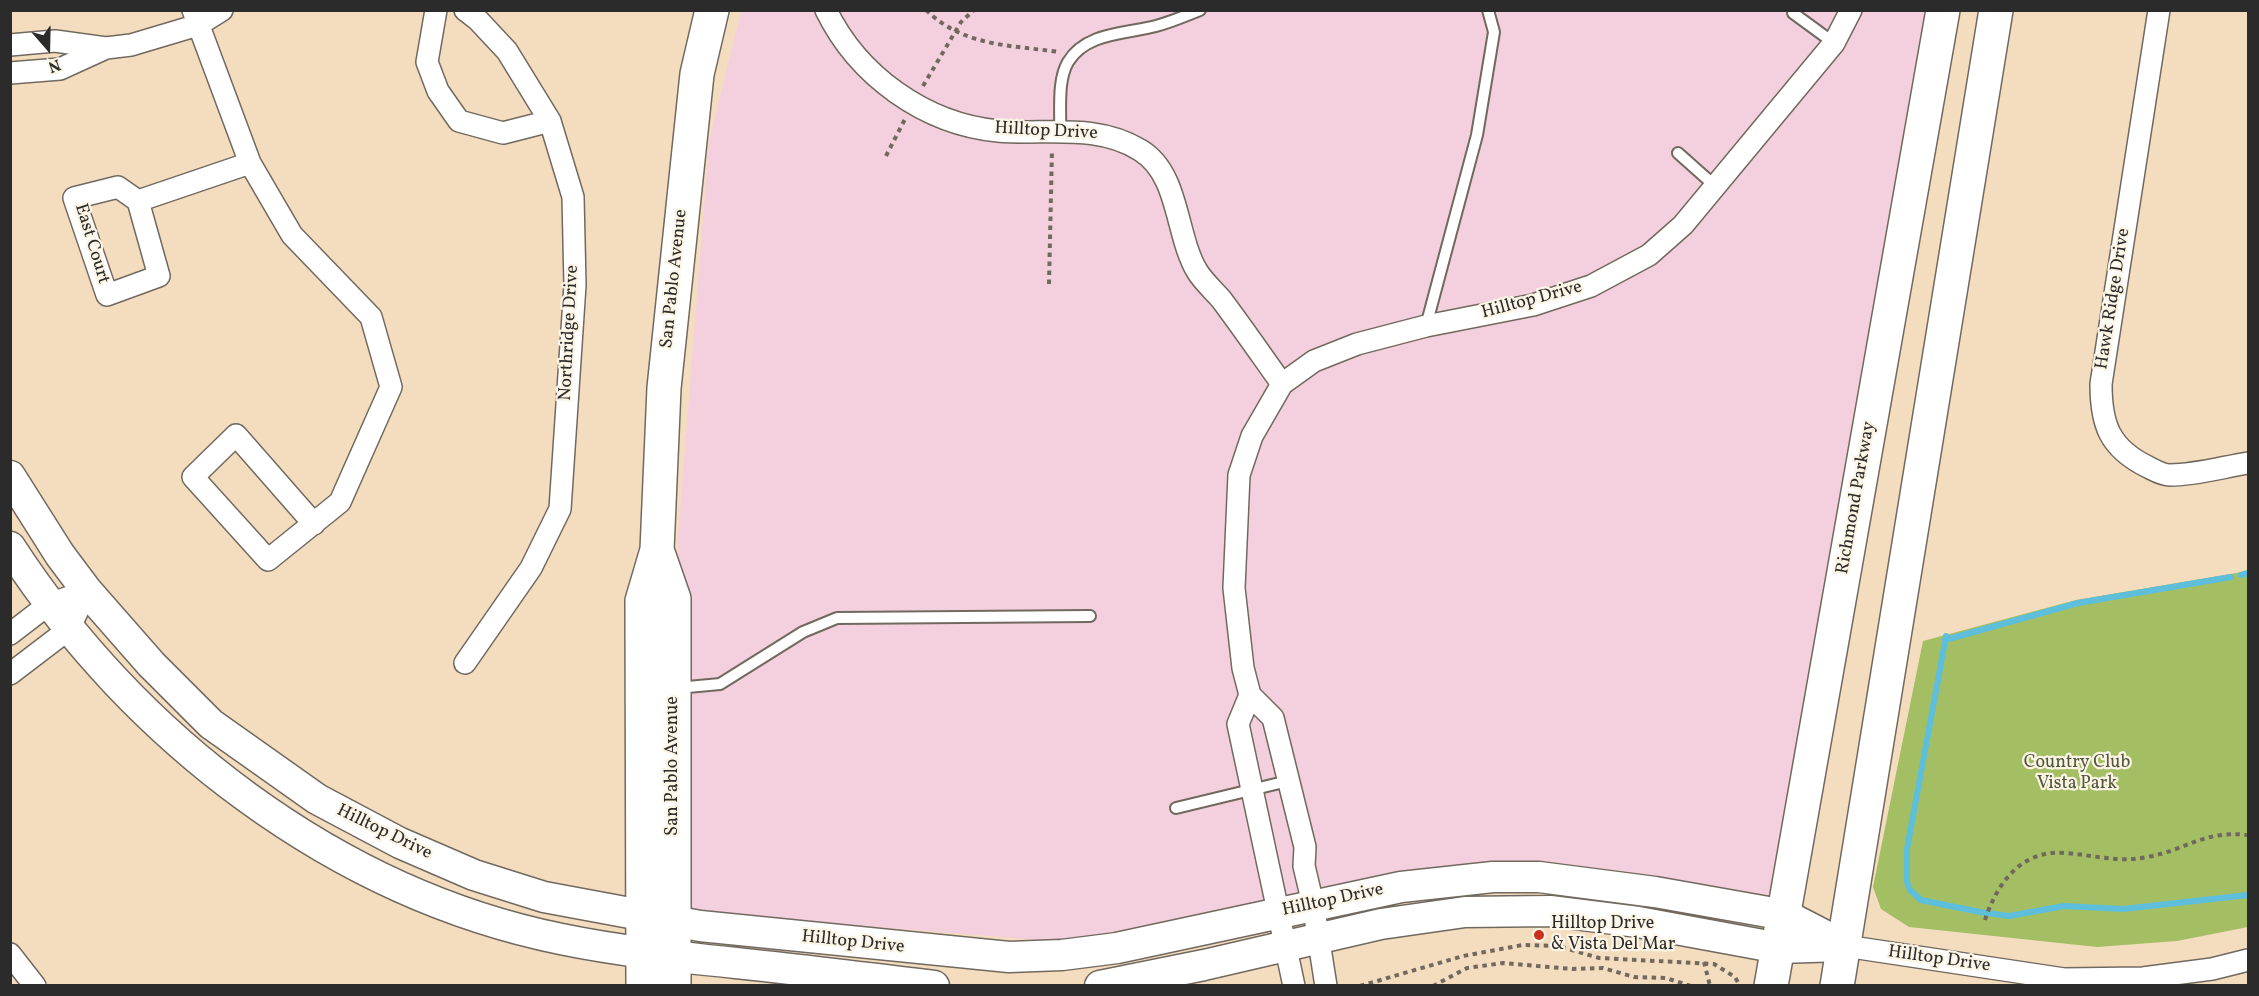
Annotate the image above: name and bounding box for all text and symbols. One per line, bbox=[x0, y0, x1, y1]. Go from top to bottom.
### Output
north arrow bbox=[18, 18, 78, 78]
text: N bbox=[45, 53, 63, 77]
street label: Hilltop Drive bbox=[994, 119, 1098, 145]
street label: East Court bbox=[69, 201, 113, 287]
street label: San Pablo Avenue bbox=[657, 208, 693, 350]
street label: Hawk Ridge Drive bbox=[2092, 227, 2136, 371]
street label: Northridge Drive bbox=[556, 265, 584, 401]
street label: Hilltop Drive bbox=[1479, 277, 1585, 325]
street label: Richmond Parkway bbox=[1833, 420, 1881, 576]
street label: San Pablo Avenue bbox=[663, 696, 685, 836]
park label: Country Club Vista Park bbox=[2024, 753, 2130, 795]
street label: Hilltop Drive bbox=[333, 801, 435, 865]
street label: Hilltop Drive bbox=[1280, 880, 1386, 922]
place label: Hilltop Drive & Vista Del Mar bbox=[1551, 914, 1675, 956]
street label: Hilltop Drive bbox=[800, 927, 906, 959]
marker: Hilltop Drive & Vista Del Mar bbox=[1532, 928, 1546, 942]
street label: Hilltop Drive bbox=[1886, 942, 1992, 978]

